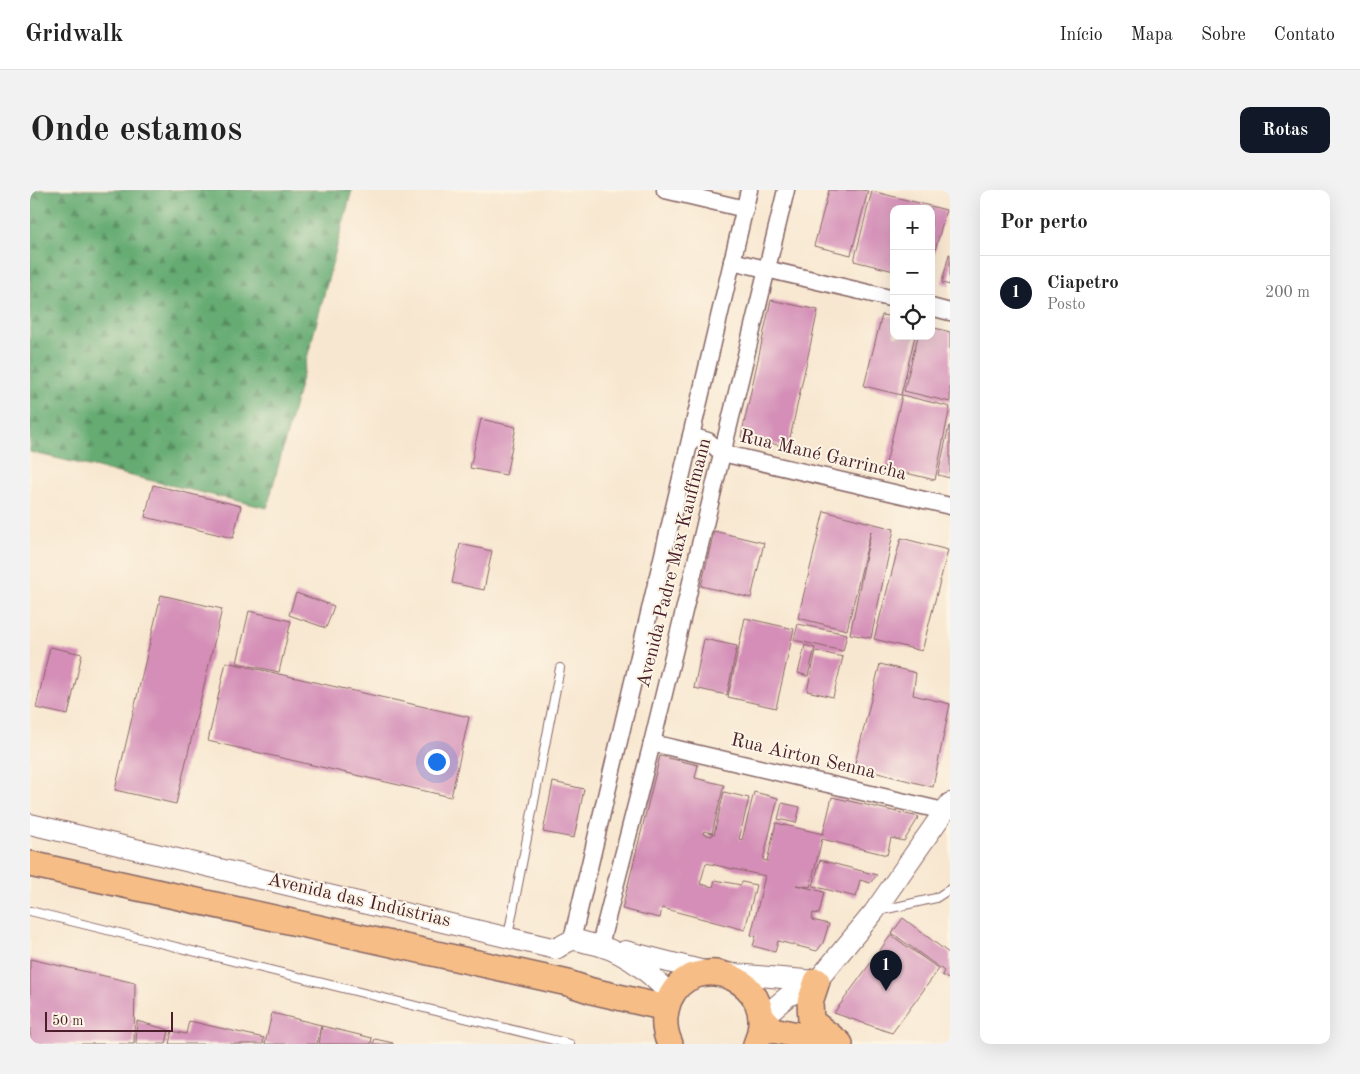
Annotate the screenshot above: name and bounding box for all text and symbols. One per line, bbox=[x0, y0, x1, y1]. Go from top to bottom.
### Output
text: Gridwalk bbox=[25, 23, 123, 47]
text: Início bbox=[1059, 26, 1103, 44]
text: Mapa bbox=[1131, 26, 1173, 44]
text: Sobre bbox=[1201, 26, 1246, 44]
text: Contato bbox=[1274, 26, 1335, 44]
button: Rotas bbox=[1240, 107, 1330, 153]
text: Onde estamos bbox=[30, 113, 242, 148]
map controls bbox=[890, 205, 935, 340]
button: + bbox=[890, 205, 935, 250]
text: Por perto bbox=[1000, 212, 1088, 233]
button: − bbox=[890, 250, 935, 295]
text: Ciapetro bbox=[1047, 274, 1119, 293]
text: 1 bbox=[1011, 285, 1021, 301]
text: 200 m bbox=[1265, 285, 1310, 301]
button: locate bbox=[890, 295, 935, 340]
text: Posto bbox=[1047, 297, 1085, 313]
street label: Rua Mané Garrincha bbox=[738, 428, 909, 485]
street label: Avenida Padre Max Kauffmann bbox=[635, 436, 715, 690]
street label: Rua Airton Senna bbox=[729, 731, 878, 783]
your location bbox=[424, 749, 450, 775]
street label: Avenida das Indústrias bbox=[266, 871, 452, 931]
pin: 1 bbox=[870, 950, 902, 991]
scale bar bbox=[45, 1009, 172, 1032]
text: 50 m bbox=[52, 1014, 83, 1028]

